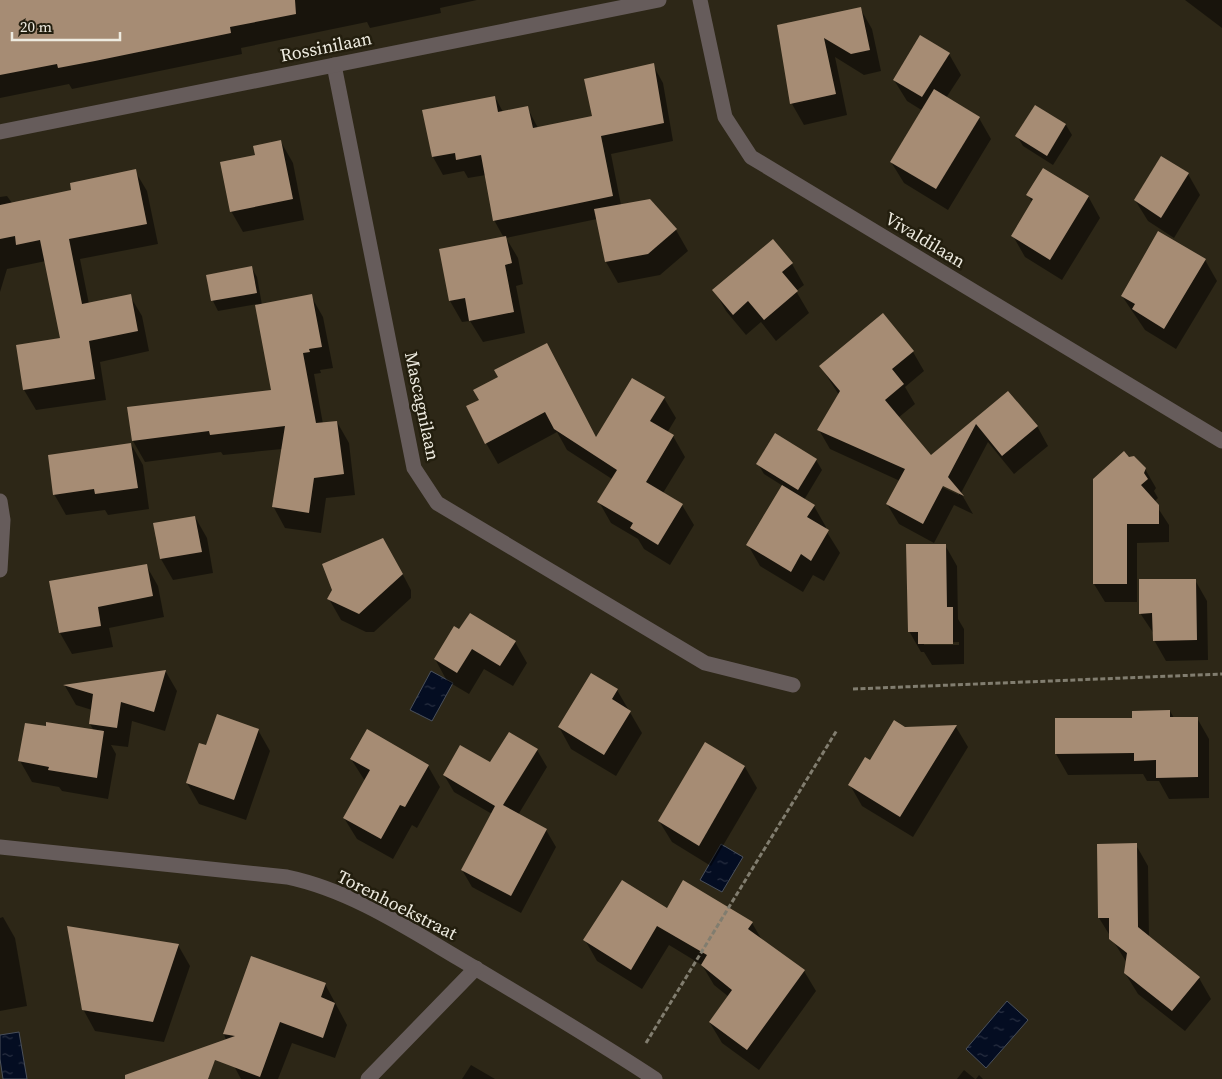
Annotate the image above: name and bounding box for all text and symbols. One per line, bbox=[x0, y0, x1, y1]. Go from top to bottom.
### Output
scale bar bbox=[12, 10, 120, 42]
text: 20 m bbox=[20, 16, 52, 37]
street label: Rossinilaan bbox=[278, 25, 374, 68]
street label: Vivaldilaan bbox=[880, 206, 970, 273]
street label: Mascagnilaan bbox=[399, 349, 446, 463]
street label: Torenhoekstraat bbox=[333, 864, 462, 946]

